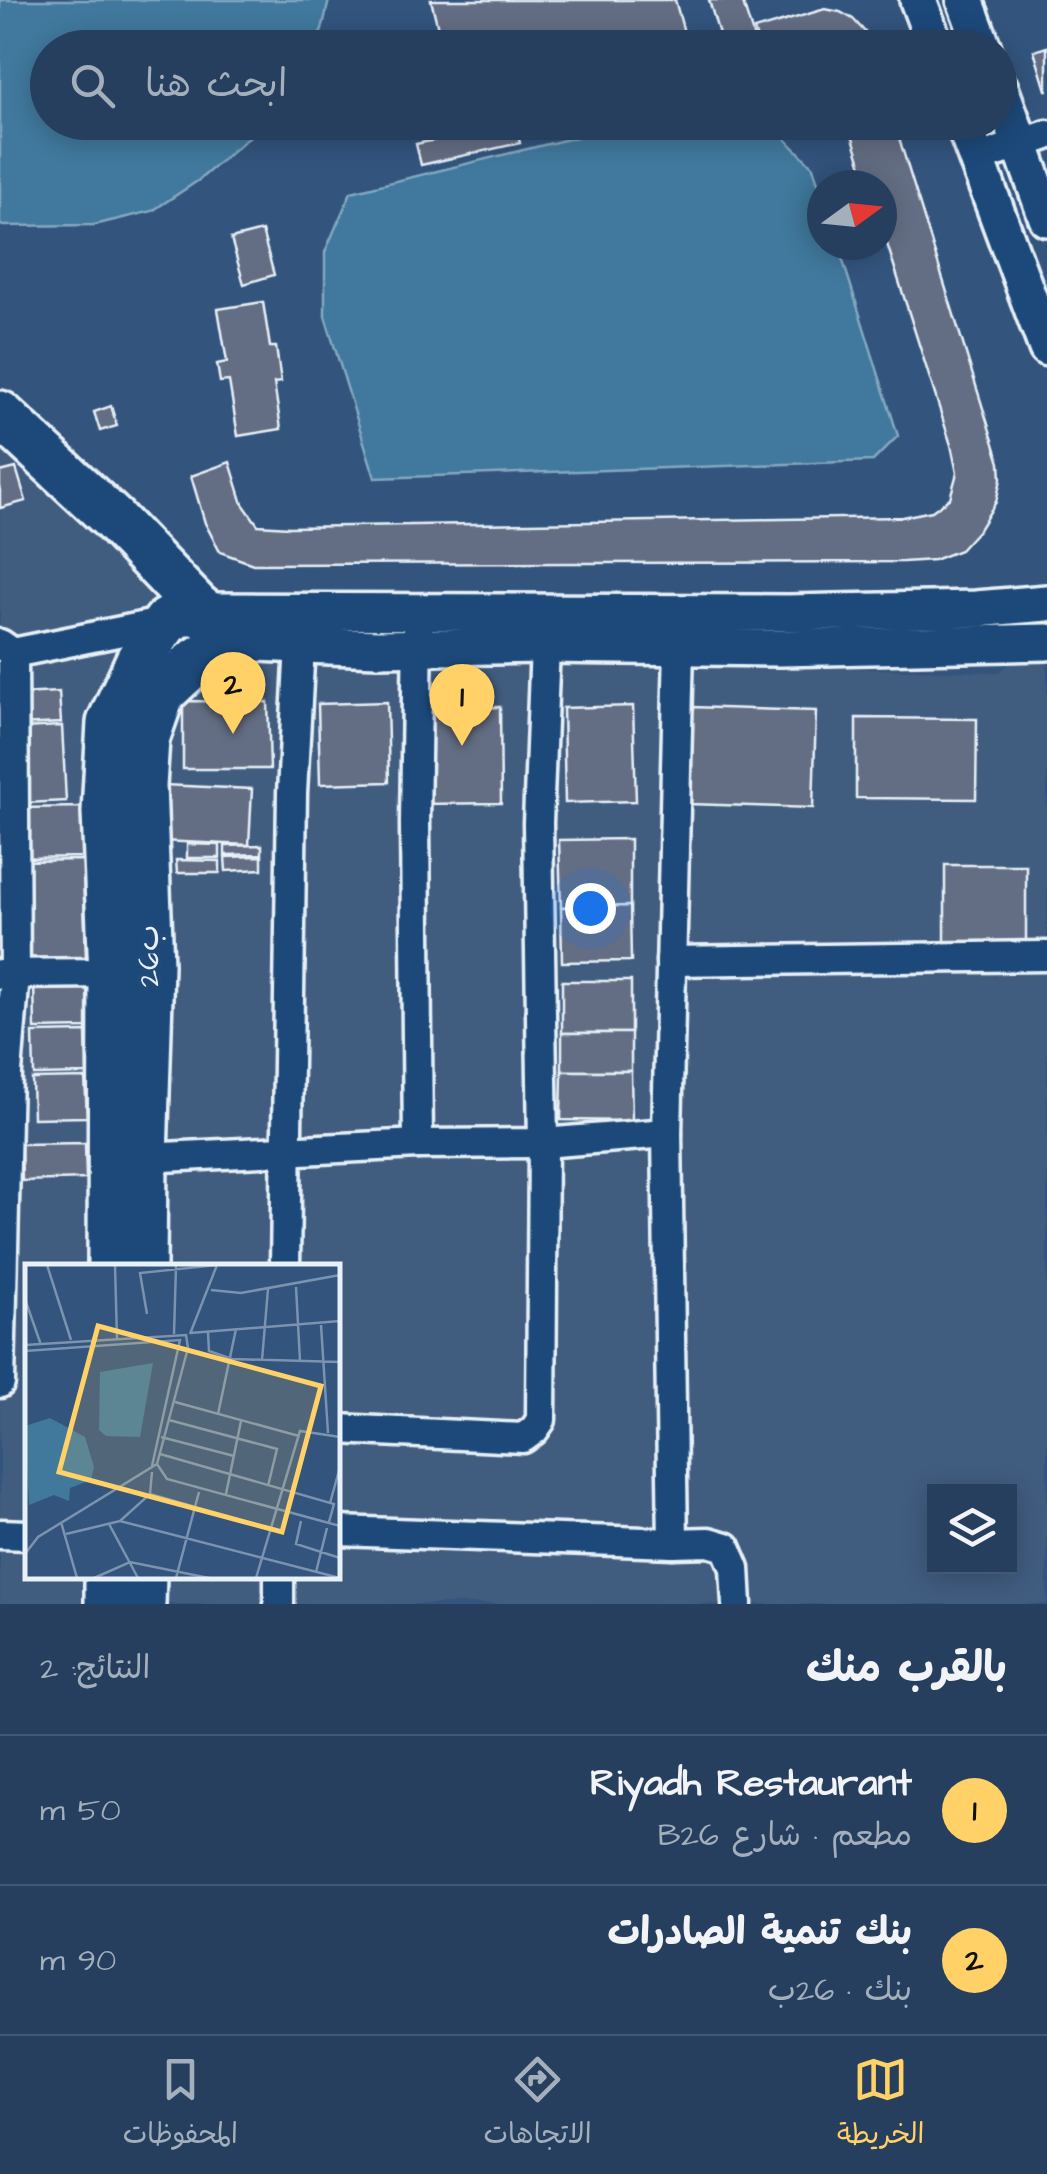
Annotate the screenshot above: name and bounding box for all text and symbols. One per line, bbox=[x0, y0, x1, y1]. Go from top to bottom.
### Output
search box bbox=[30, 30, 1017, 140]
icon: search bbox=[65, 58, 120, 113]
text: ابحث هنا bbox=[145, 59, 287, 111]
north arrow bbox=[807, 170, 897, 260]
pin: 2 bbox=[200, 652, 266, 734]
pin: 1 bbox=[430, 664, 494, 746]
your location bbox=[565, 883, 616, 934]
street label: 26ب bbox=[127, 924, 171, 988]
inset map bbox=[25, 1264, 340, 1579]
map controls bbox=[927, 1484, 1017, 1574]
button: layers bbox=[927, 1484, 1017, 1574]
text: بالقرب منك bbox=[806, 1640, 1007, 1698]
text: النتائج: 2 bbox=[40, 1646, 150, 1691]
text: Riyadh Restaurant bbox=[590, 1758, 912, 1810]
text: 50 m bbox=[40, 1788, 121, 1833]
text: 1 bbox=[972, 1788, 977, 1833]
text: مطعم · شارع B26 bbox=[658, 1813, 912, 1858]
text: بنك تنمية الصادرات bbox=[608, 1907, 912, 1959]
text: 90 m bbox=[40, 1938, 116, 1983]
text: 2 bbox=[965, 1938, 984, 1983]
text: بنك · 26ب bbox=[768, 1968, 912, 2013]
tab: المحفوظات bbox=[123, 2052, 238, 2158]
tab: الاتجاهات bbox=[483, 2052, 592, 2158]
tab: الخريطة bbox=[837, 2052, 924, 2158]

